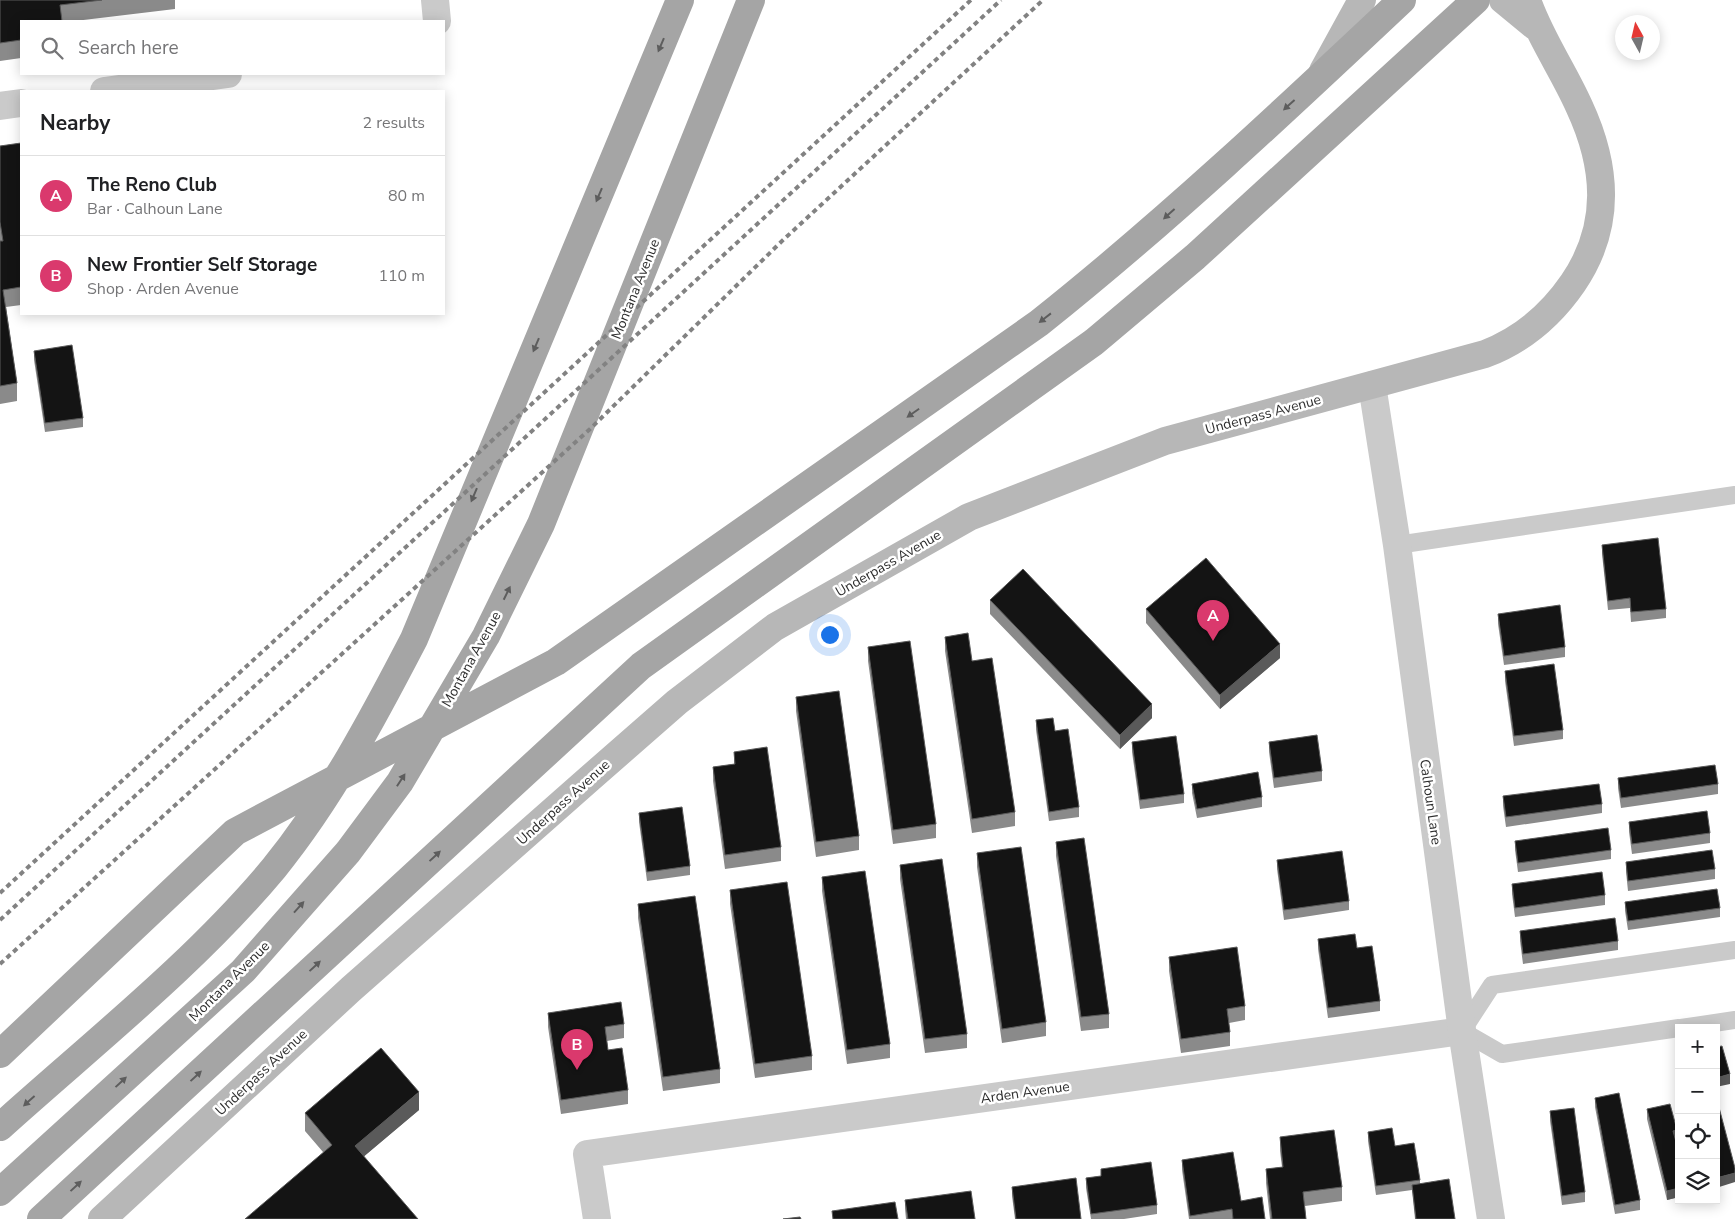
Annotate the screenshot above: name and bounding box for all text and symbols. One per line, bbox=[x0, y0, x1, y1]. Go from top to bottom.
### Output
north arrow bbox=[1615, 15, 1660, 60]
search box bbox=[20, 20, 445, 75]
icon: search bbox=[38, 34, 66, 62]
text: Search here bbox=[78, 35, 179, 61]
one-way arrow bbox=[657, 38, 665, 52]
one-way arrow bbox=[1284, 99, 1296, 111]
text: Nearby bbox=[40, 109, 110, 137]
text: 2 results bbox=[363, 112, 425, 134]
text: The Reno Club bbox=[87, 172, 217, 198]
text: A bbox=[50, 185, 62, 207]
text: 80 m bbox=[388, 185, 425, 207]
one-way arrow bbox=[594, 188, 602, 202]
text: Bar · Calhoun Lane bbox=[87, 198, 223, 220]
one-way arrow bbox=[1162, 208, 1175, 219]
street label: Montana Avenue bbox=[607, 236, 664, 342]
text: New Frontier Self Storage bbox=[87, 252, 317, 278]
text: B bbox=[50, 265, 62, 287]
text: 110 m bbox=[378, 265, 425, 287]
text: Shop · Arden Avenue bbox=[87, 278, 239, 300]
one-way arrow bbox=[1038, 313, 1051, 324]
one-way arrow bbox=[532, 338, 540, 352]
street label: Underpass Avenue bbox=[1203, 390, 1323, 439]
one-way arrow bbox=[906, 408, 919, 418]
one-way arrow bbox=[469, 488, 477, 502]
street label: Underpass Avenue bbox=[832, 525, 945, 601]
one-way arrow bbox=[503, 586, 511, 601]
pin: A bbox=[1197, 600, 1229, 641]
street label: Montana Avenue bbox=[437, 608, 506, 710]
your location bbox=[817, 622, 843, 648]
street label: Underpass Avenue bbox=[513, 755, 614, 849]
street label: Calhoun Lane bbox=[1415, 758, 1446, 846]
one-way arrow bbox=[396, 773, 405, 787]
one-way arrow bbox=[428, 850, 441, 861]
one-way arrow bbox=[294, 901, 305, 914]
street label: Montana Avenue bbox=[185, 937, 274, 1026]
one-way arrow bbox=[309, 960, 321, 972]
map controls bbox=[1675, 1024, 1720, 1204]
button: + bbox=[1675, 1024, 1720, 1069]
street label: Underpass Avenue bbox=[211, 1025, 311, 1120]
pin: B bbox=[561, 1029, 593, 1070]
button: − bbox=[1675, 1069, 1720, 1114]
one-way arrow bbox=[189, 1070, 201, 1082]
one-way arrow bbox=[115, 1076, 127, 1088]
street label: Arden Avenue bbox=[979, 1077, 1071, 1108]
one-way arrow bbox=[22, 1096, 35, 1107]
button: locate bbox=[1675, 1114, 1720, 1159]
button: layers bbox=[1675, 1159, 1720, 1204]
one-way arrow bbox=[70, 1180, 82, 1192]

